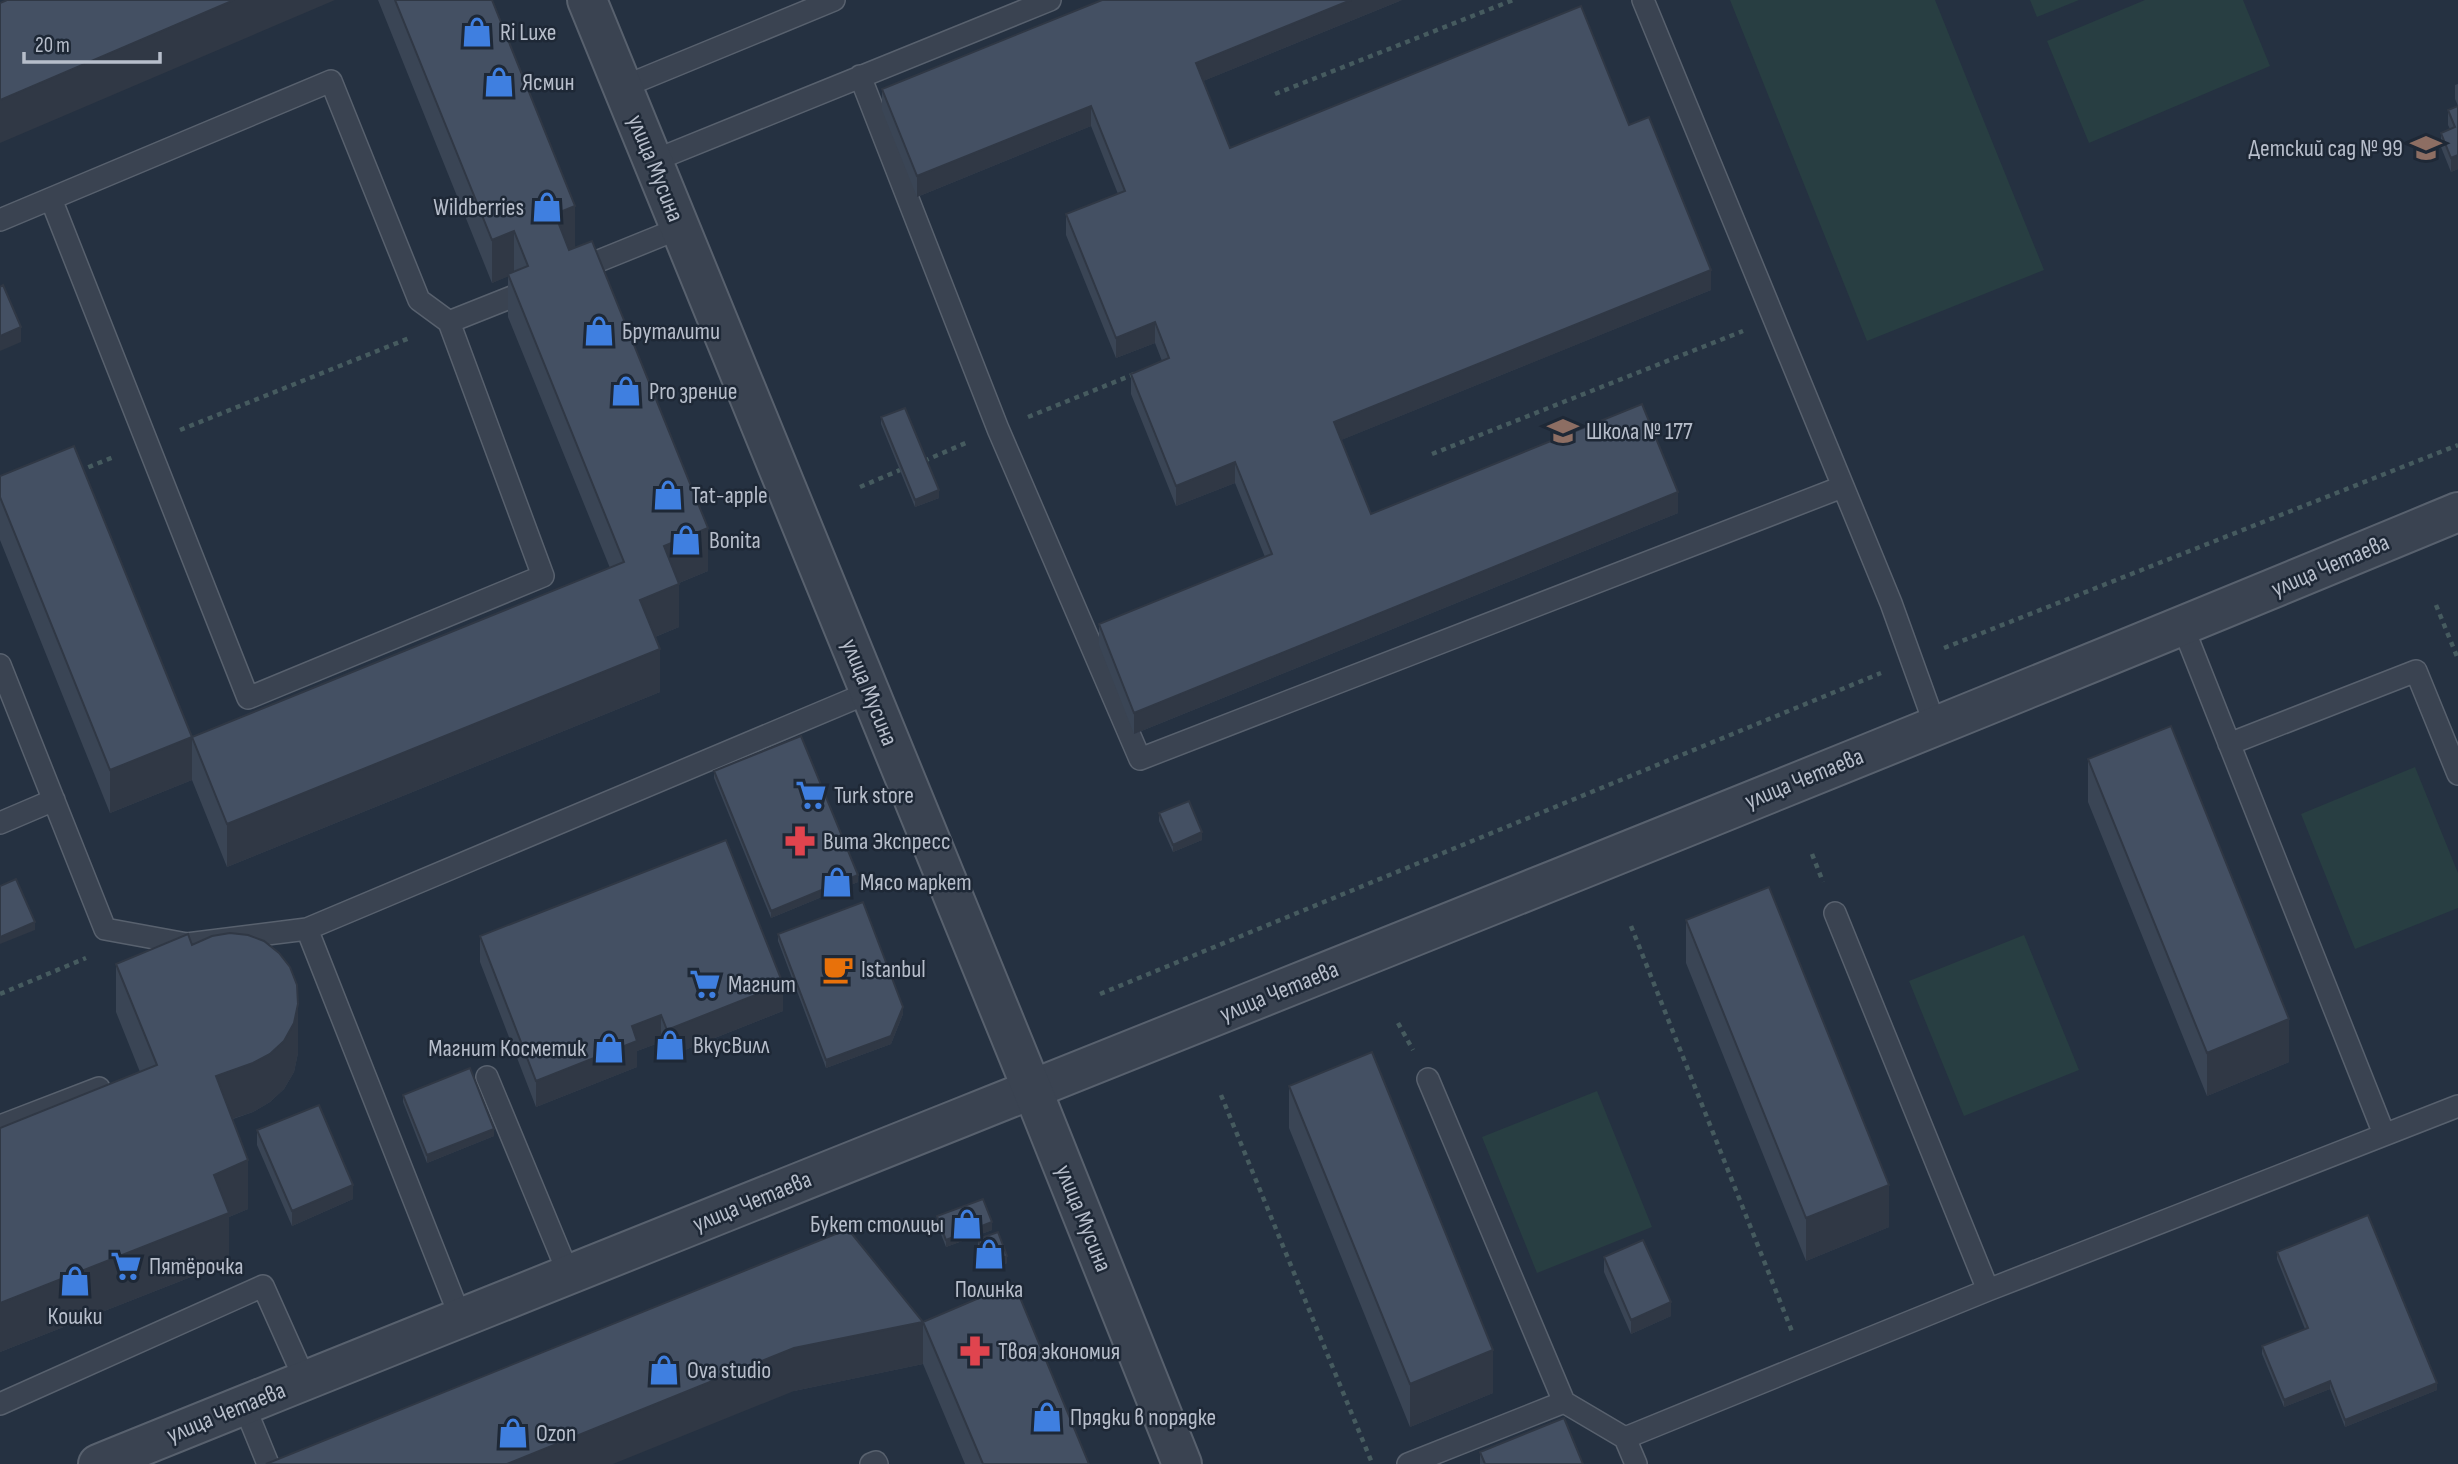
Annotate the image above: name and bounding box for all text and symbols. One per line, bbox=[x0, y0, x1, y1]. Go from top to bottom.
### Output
shop icon: Ri Luxe bbox=[460, 15, 494, 49]
place label: Ri Luxe bbox=[500, 18, 557, 47]
scale bar bbox=[24, 21, 161, 65]
text: 20 m bbox=[35, 33, 70, 58]
shop icon: Ясмин bbox=[482, 65, 516, 99]
place label: Ясмин bbox=[522, 68, 574, 97]
street label: улица Мусина bbox=[621, 110, 690, 226]
school or university icon: Детский сад № 99 bbox=[2409, 131, 2443, 165]
place label: Детский сад № 99 bbox=[2248, 134, 2403, 163]
shop icon: Wildberries bbox=[530, 190, 564, 224]
place label: Wildberries bbox=[433, 193, 524, 222]
shop icon: Бруталити bbox=[582, 314, 616, 348]
place label: Бруталити bbox=[622, 317, 720, 346]
shop icon: Pro зрение bbox=[609, 374, 643, 408]
place label: Pro зрение bbox=[649, 377, 737, 406]
school or university icon: Школа № 177 bbox=[1546, 414, 1580, 448]
place label: Школа № 177 bbox=[1586, 417, 1693, 446]
shop icon: Tat-apple bbox=[651, 478, 685, 512]
place label: Tat-apple bbox=[691, 481, 768, 510]
shop icon: Bonita bbox=[669, 523, 703, 557]
place label: Bonita bbox=[709, 526, 761, 555]
street label: улица Четаева bbox=[2267, 528, 2394, 603]
street label: улица Мусина bbox=[835, 634, 904, 750]
street label: улица Четаева bbox=[1741, 742, 1868, 815]
supermarket icon: Turk store bbox=[794, 778, 828, 812]
place label: Turk store bbox=[834, 781, 914, 810]
pharmacy icon: Вита Экспресс bbox=[783, 824, 817, 858]
place label: Вита Экспресс bbox=[823, 827, 951, 856]
shop icon: Мясо маркет bbox=[820, 865, 854, 899]
place label: Мясо маркет bbox=[860, 868, 972, 897]
cafe icon: Istanbul bbox=[821, 952, 855, 986]
place label: Istanbul bbox=[861, 955, 926, 984]
street label: улица Четаева bbox=[1216, 955, 1343, 1028]
supermarket icon: Магнит bbox=[688, 967, 722, 1001]
place label: Магнит bbox=[728, 970, 796, 999]
shop icon: ВкусВилл bbox=[653, 1028, 687, 1062]
shop icon: Магнит Косметик bbox=[592, 1031, 626, 1065]
place label: ВкусВилл bbox=[693, 1031, 770, 1060]
place label: Магнит Косметик bbox=[428, 1034, 587, 1063]
street label: улица Мусина bbox=[1049, 1160, 1118, 1276]
street label: улица Четаева bbox=[689, 1165, 816, 1238]
shop icon: Букет столицы bbox=[950, 1207, 984, 1241]
place label: Букет столицы bbox=[810, 1210, 944, 1239]
shop icon: Полинка bbox=[972, 1237, 1006, 1271]
supermarket icon: Пятёрочка bbox=[109, 1249, 143, 1283]
place label: Пятёрочка bbox=[149, 1252, 243, 1281]
shop icon: Кошки bbox=[58, 1264, 92, 1298]
place label: Полинка bbox=[955, 1275, 1023, 1304]
place label: Кошки bbox=[48, 1302, 102, 1331]
pharmacy icon: Твоя экономия bbox=[958, 1334, 992, 1368]
place label: Твоя экономия bbox=[998, 1337, 1120, 1366]
shop icon: Ova studio bbox=[647, 1353, 681, 1387]
place label: Ova studio bbox=[687, 1356, 771, 1385]
street label: улица Четаева bbox=[163, 1376, 290, 1449]
shop icon: Прядки в порядке bbox=[1030, 1400, 1064, 1434]
place label: Прядки в порядке bbox=[1070, 1403, 1216, 1432]
shop icon: Ozon bbox=[496, 1416, 530, 1450]
place label: Ozon bbox=[536, 1419, 576, 1448]

